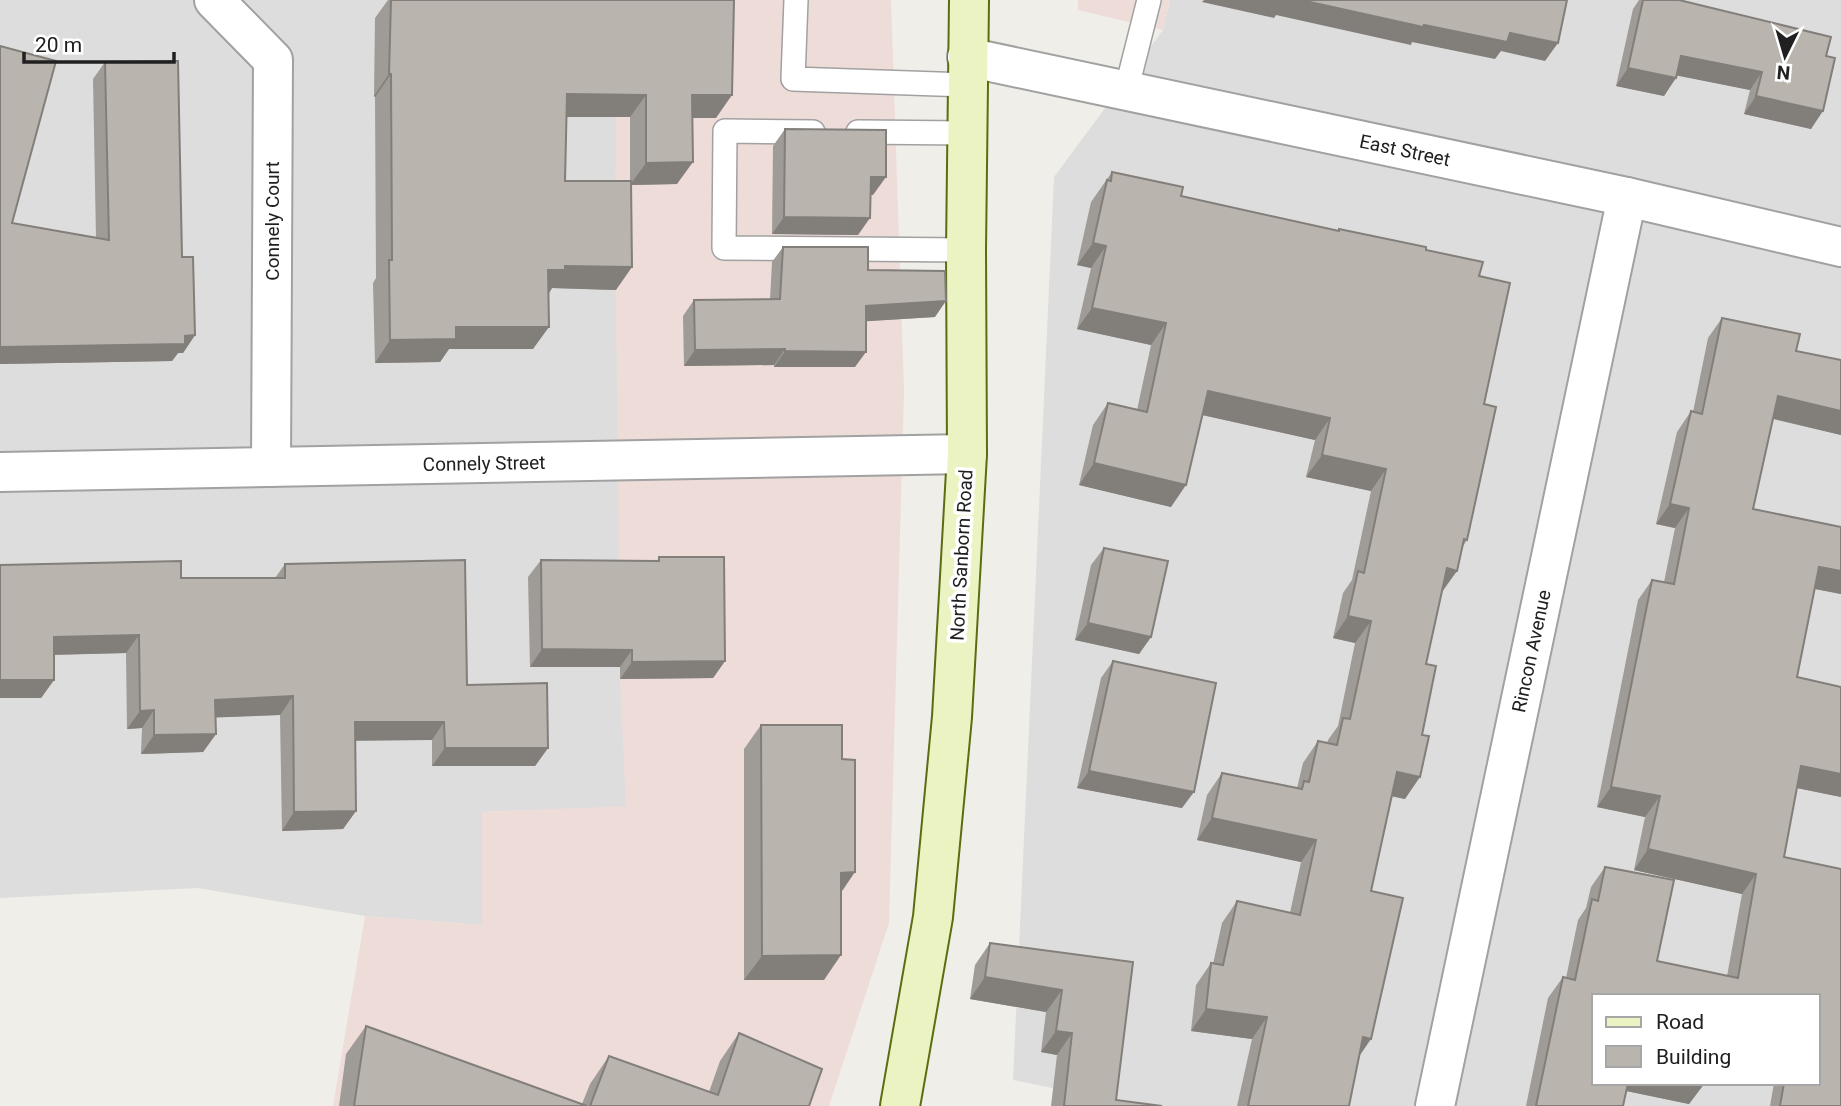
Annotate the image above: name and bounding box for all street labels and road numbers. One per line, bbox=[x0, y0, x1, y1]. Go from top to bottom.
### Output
street label: East Street bbox=[1358, 130, 1452, 171]
street label: Connely Court bbox=[261, 161, 284, 281]
street label: Connely Street bbox=[422, 451, 546, 476]
street label: North Sanborn Road bbox=[946, 469, 977, 641]
street label: Rincon Avenue bbox=[1507, 588, 1556, 715]

